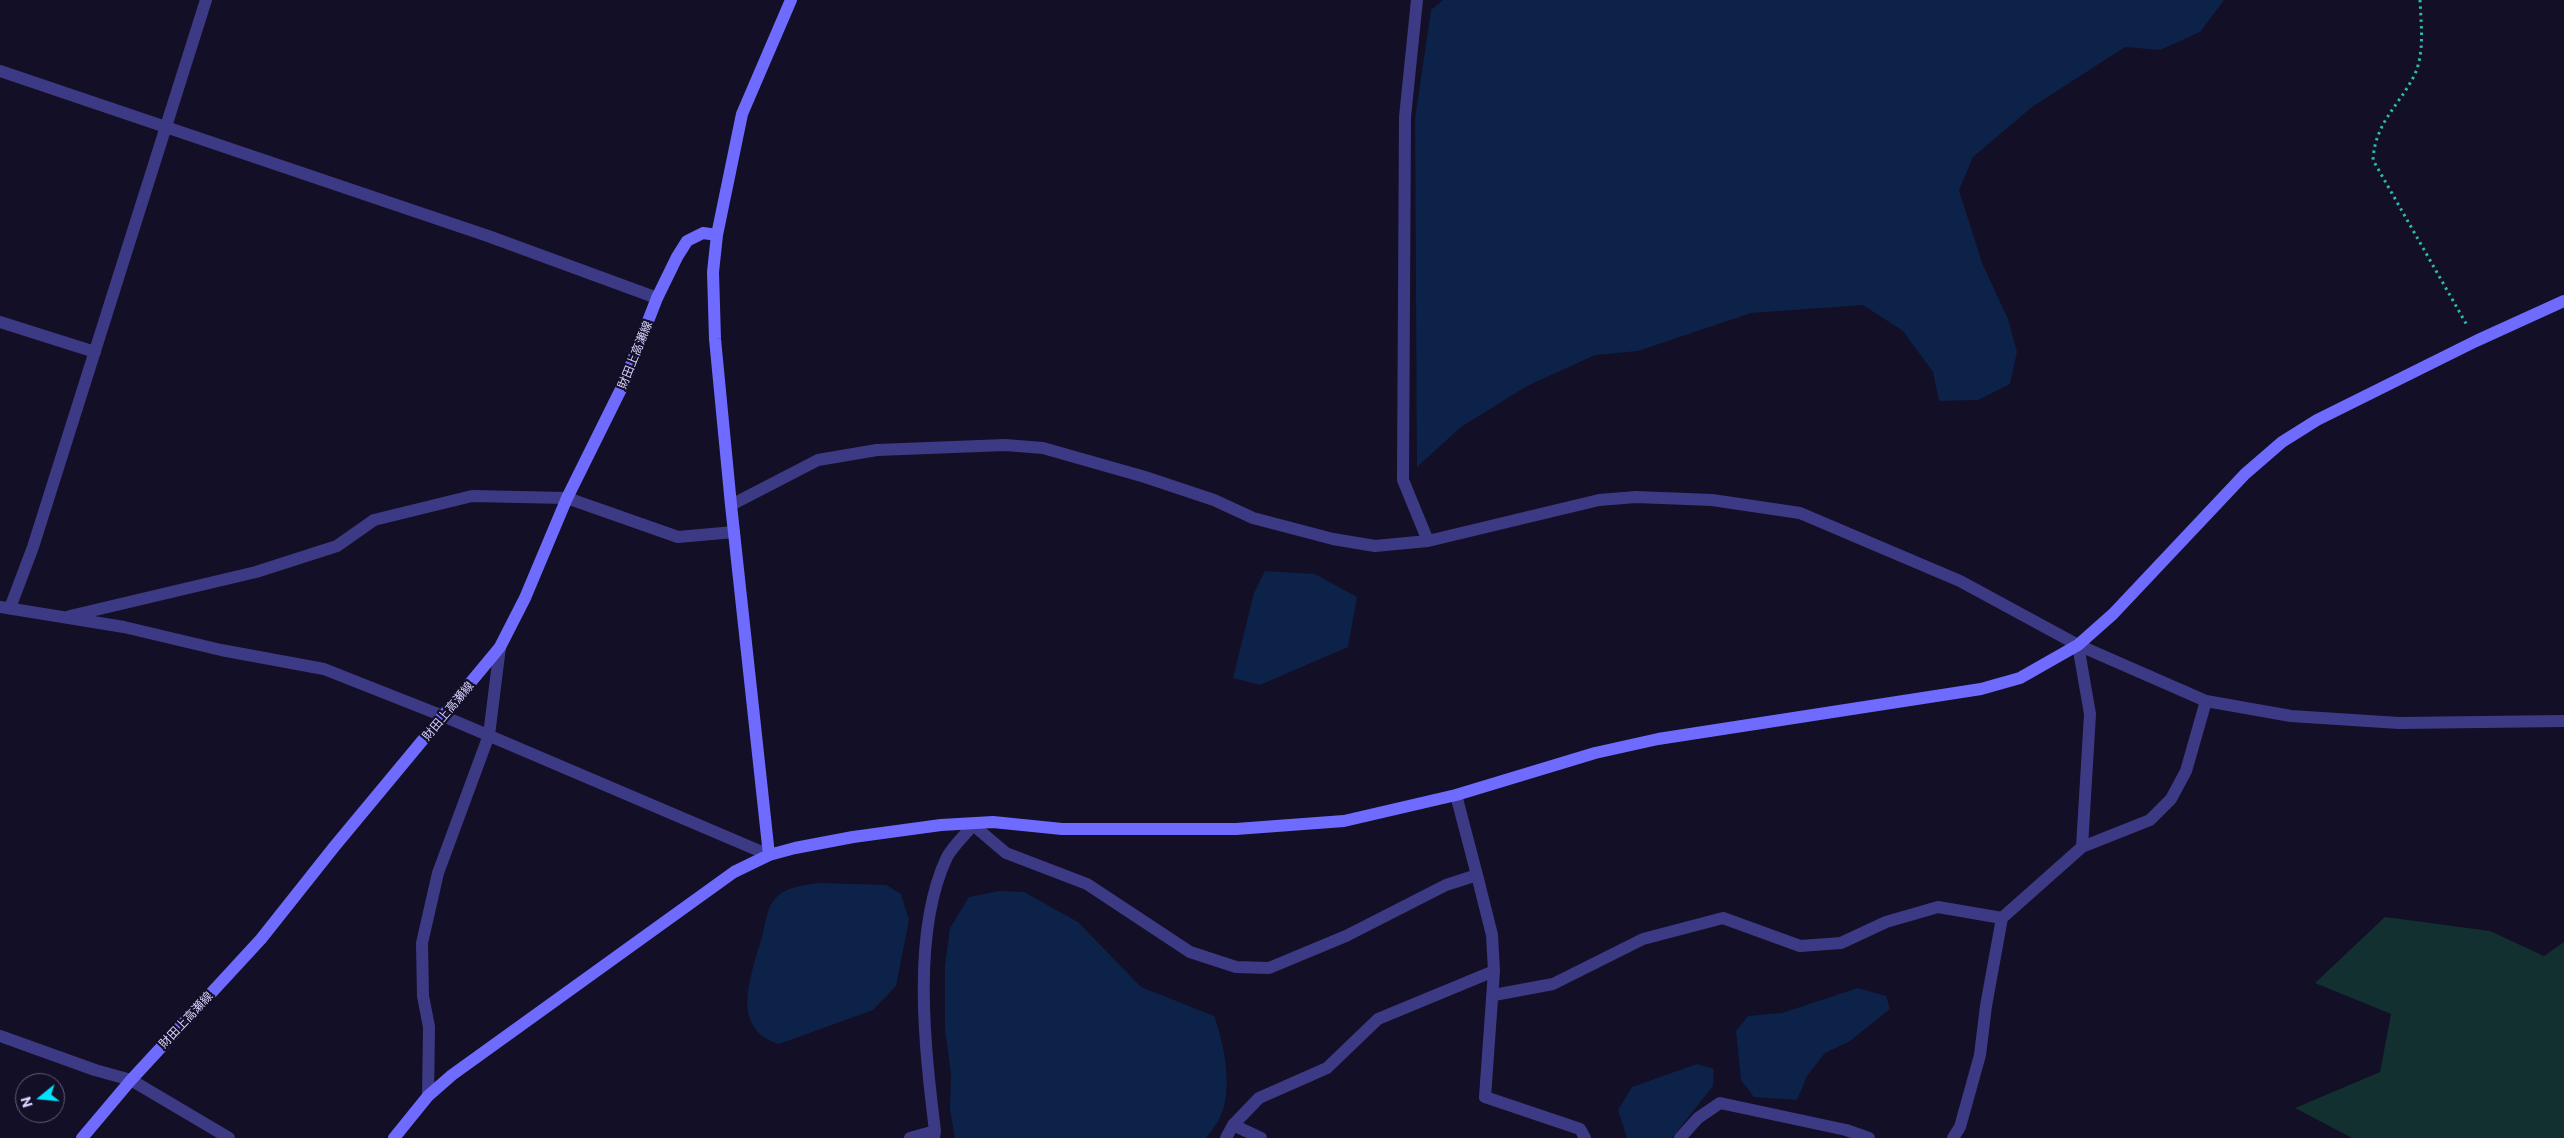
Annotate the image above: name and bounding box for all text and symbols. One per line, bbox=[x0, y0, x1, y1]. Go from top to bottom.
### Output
street label: 財田上高瀬線 bbox=[615, 319, 655, 391]
street label: 財田上高瀬線 bbox=[419, 679, 477, 743]
street label: 財田上高瀬線 bbox=[156, 989, 216, 1051]
north arrow bbox=[15, 1073, 65, 1123]
text: N bbox=[16, 1095, 36, 1110]

